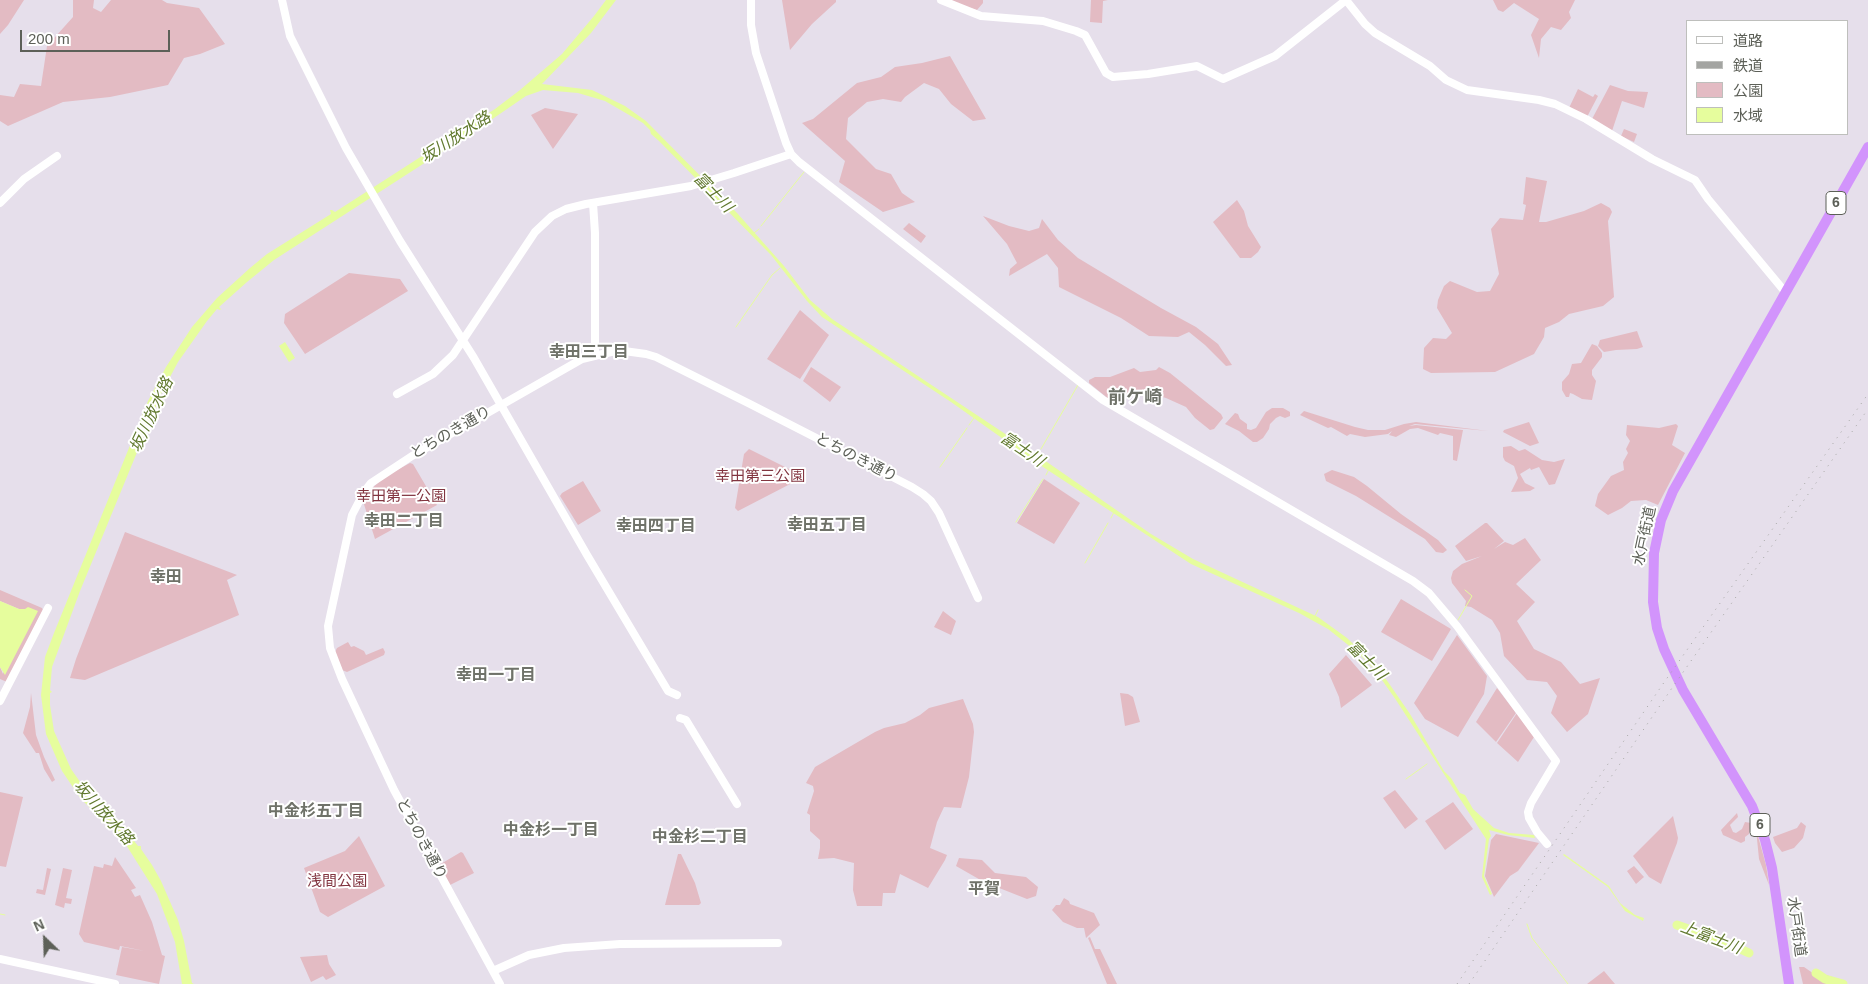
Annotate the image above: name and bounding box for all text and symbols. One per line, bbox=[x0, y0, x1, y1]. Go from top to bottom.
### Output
scale bar bbox=[22, 20, 172, 52]
legend bbox=[1686, 20, 1848, 135]
text: 200 m bbox=[28, 30, 70, 47]
text: 道路 bbox=[1733, 32, 1763, 49]
text: 鉄道 bbox=[1733, 57, 1763, 74]
text: 公園 bbox=[1733, 82, 1763, 99]
text: 水域 bbox=[1733, 107, 1763, 124]
water label: 坂川放水路 bbox=[417, 108, 495, 168]
water label: 富士川 bbox=[689, 169, 737, 217]
road number: 6 bbox=[1826, 192, 1846, 214]
district label: 幸田三丁目 bbox=[549, 343, 629, 363]
water label: 坂川放水路 bbox=[126, 375, 178, 455]
district label: 前ケ崎 bbox=[1108, 387, 1162, 409]
street label: とちのき通り bbox=[408, 403, 494, 463]
water label: 富士川 bbox=[997, 429, 1047, 471]
street label: とちのき通り bbox=[812, 430, 900, 486]
park label: 幸田第三公園 bbox=[715, 468, 805, 486]
park label: 幸田第一公園 bbox=[356, 488, 446, 506]
street label: 水戸街道 bbox=[1630, 505, 1660, 567]
district label: 幸田二丁目 bbox=[364, 512, 444, 532]
district label: 幸田五丁目 bbox=[787, 516, 867, 536]
district label: 幸田四丁目 bbox=[616, 517, 696, 537]
district label: 幸田 bbox=[150, 568, 182, 588]
water label: 富士川 bbox=[1342, 637, 1390, 685]
district label: 幸田一丁目 bbox=[456, 666, 536, 686]
water label: 坂川放水路 bbox=[69, 777, 137, 849]
street label: とちのき通り bbox=[392, 795, 450, 883]
district label: 中金杉五丁目 bbox=[268, 802, 364, 822]
road number: 6 bbox=[1750, 814, 1770, 836]
district label: 中金杉一丁目 bbox=[503, 821, 599, 841]
district label: 中金杉二丁目 bbox=[652, 828, 748, 848]
park label: 浅間公園 bbox=[307, 873, 367, 891]
district label: 平賀 bbox=[968, 880, 1000, 900]
street label: 水戸街道 bbox=[1783, 896, 1809, 958]
north arrow bbox=[20, 914, 70, 964]
text: N bbox=[31, 916, 47, 935]
water label: 上富士川 bbox=[1678, 918, 1744, 958]

